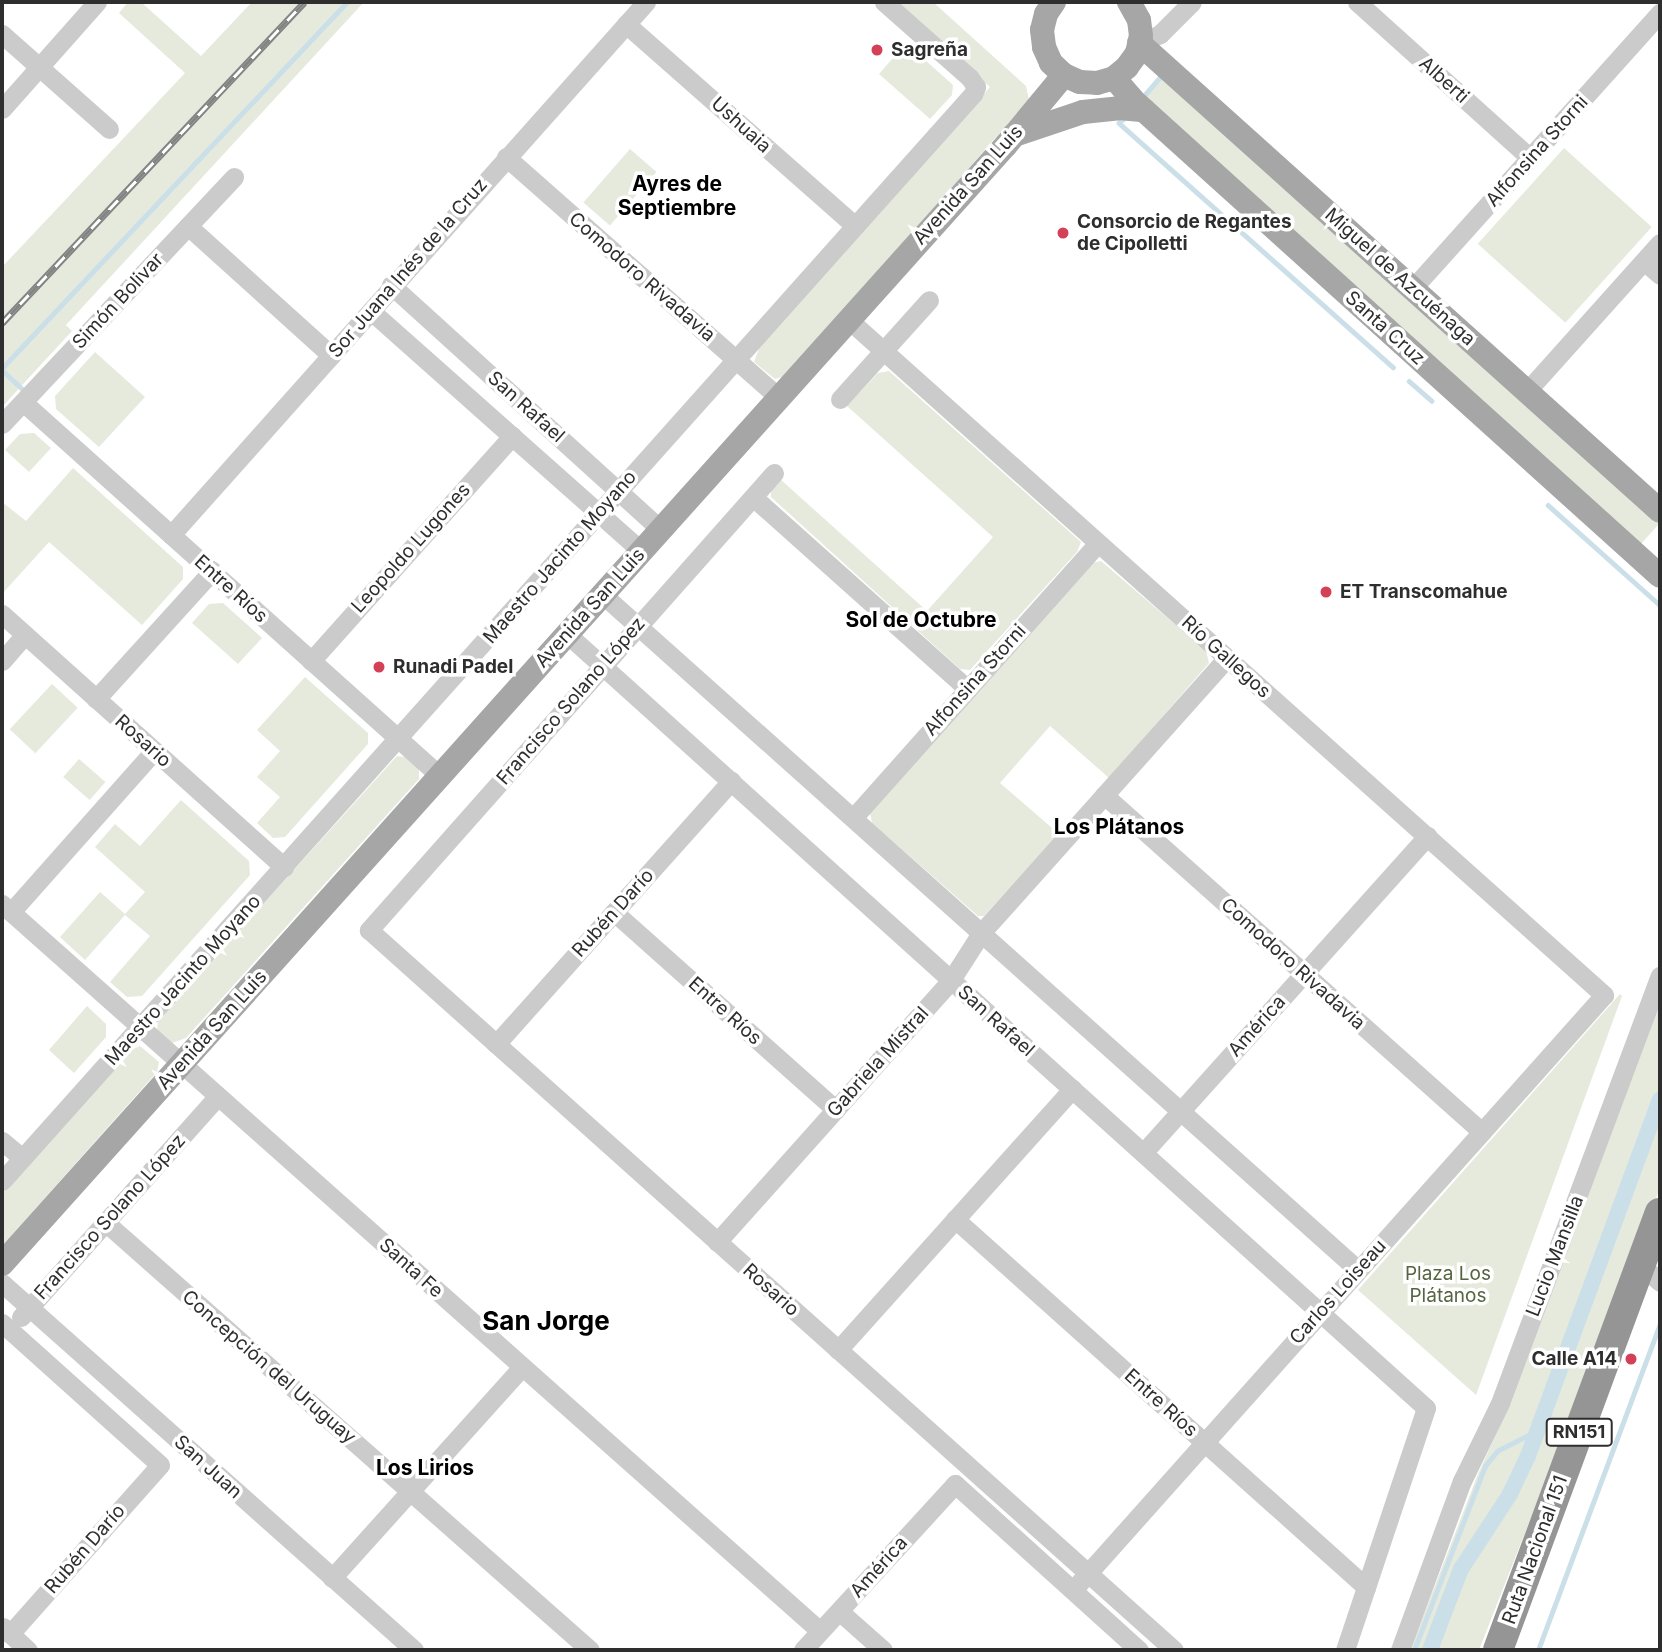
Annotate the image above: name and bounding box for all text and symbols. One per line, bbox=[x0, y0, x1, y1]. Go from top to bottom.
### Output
place label: Sagreña bbox=[891, 39, 968, 61]
marker: Sagreña bbox=[869, 42, 885, 58]
street label: Alberti bbox=[1415, 52, 1473, 108]
street label: Alfonsina Storni bbox=[1481, 91, 1593, 211]
street label: Ushuaia bbox=[706, 92, 776, 158]
street label: Avenida San Luis bbox=[908, 121, 1028, 249]
district label: Ayres de Septiembre bbox=[618, 171, 736, 221]
street label: Sor Juana Inés de la Cruz bbox=[324, 174, 492, 362]
street label: Miguel de Azcuénaga bbox=[1320, 203, 1480, 351]
street label: Comodoro Rivadavia bbox=[564, 207, 720, 347]
place label: Consorcio de Regantes de Cipolletti bbox=[1077, 211, 1292, 255]
marker: Consorcio de Regantes de Cipolletti bbox=[1055, 225, 1071, 241]
street label: Simón Bolivar bbox=[68, 248, 168, 354]
street label: Santa Cruz bbox=[1341, 286, 1429, 370]
street label: San Rafael bbox=[483, 367, 569, 447]
street label: Maestro Jacinto Moyano bbox=[479, 466, 641, 648]
street label: Leopoldo Lugones bbox=[347, 478, 475, 618]
street label: Avenida San Luis bbox=[530, 544, 650, 672]
street label: Entre Ríos bbox=[190, 550, 272, 628]
place label: ET Transcomahue bbox=[1340, 581, 1507, 603]
marker: ET Transcomahue bbox=[1318, 584, 1334, 600]
district label: Sol de Octubre bbox=[845, 607, 997, 633]
street label: Río Gallegos bbox=[1177, 611, 1275, 703]
street label: Francisco Solano López bbox=[492, 613, 650, 789]
street label: Alfonsina Storni bbox=[919, 620, 1031, 740]
place label: Runadi Padel bbox=[393, 656, 513, 678]
marker: Runadi Padel bbox=[371, 659, 387, 675]
street label: Rosario bbox=[110, 710, 176, 772]
district label: Los Plátanos bbox=[1054, 814, 1184, 840]
street label: Rubén Darío bbox=[568, 864, 658, 962]
street label: Maestro Jacinto Moyano bbox=[100, 890, 266, 1070]
street label: Comodoro Rivadavia bbox=[1216, 893, 1370, 1035]
street label: Avenida San Luis bbox=[152, 966, 272, 1094]
street label: Entre Ríos bbox=[684, 972, 766, 1050]
street label: San Rafael bbox=[953, 981, 1039, 1061]
street label: América bbox=[1224, 991, 1290, 1061]
street label: Gabriela Mistral bbox=[822, 1002, 934, 1122]
street label: Francisco Solano López bbox=[30, 1130, 190, 1304]
street label: Lucio Mansilla bbox=[1521, 1192, 1589, 1320]
street label: Santa Fe bbox=[374, 1233, 448, 1303]
street label: Carlos Loiseau bbox=[1285, 1235, 1391, 1349]
street label: Rosario bbox=[738, 1259, 804, 1321]
park label: Plaza Los Plátanos bbox=[1405, 1263, 1491, 1307]
street label: Concepción del Uruguay bbox=[178, 1285, 360, 1449]
district label: San Jorge bbox=[482, 1305, 610, 1337]
place label: Calle A14 bbox=[1532, 1348, 1617, 1370]
marker: Calle A14 bbox=[1623, 1351, 1639, 1367]
street label: Entre Ríos bbox=[1120, 1364, 1202, 1442]
road number: RN151 bbox=[1544, 1418, 1614, 1447]
street label: San Juan bbox=[169, 1431, 247, 1503]
district label: Los Lirios bbox=[376, 1455, 474, 1481]
street label: Ruta Nacional 151 bbox=[1498, 1473, 1572, 1627]
street label: Rubén Darío bbox=[40, 1500, 130, 1598]
street label: América bbox=[846, 1532, 912, 1602]

